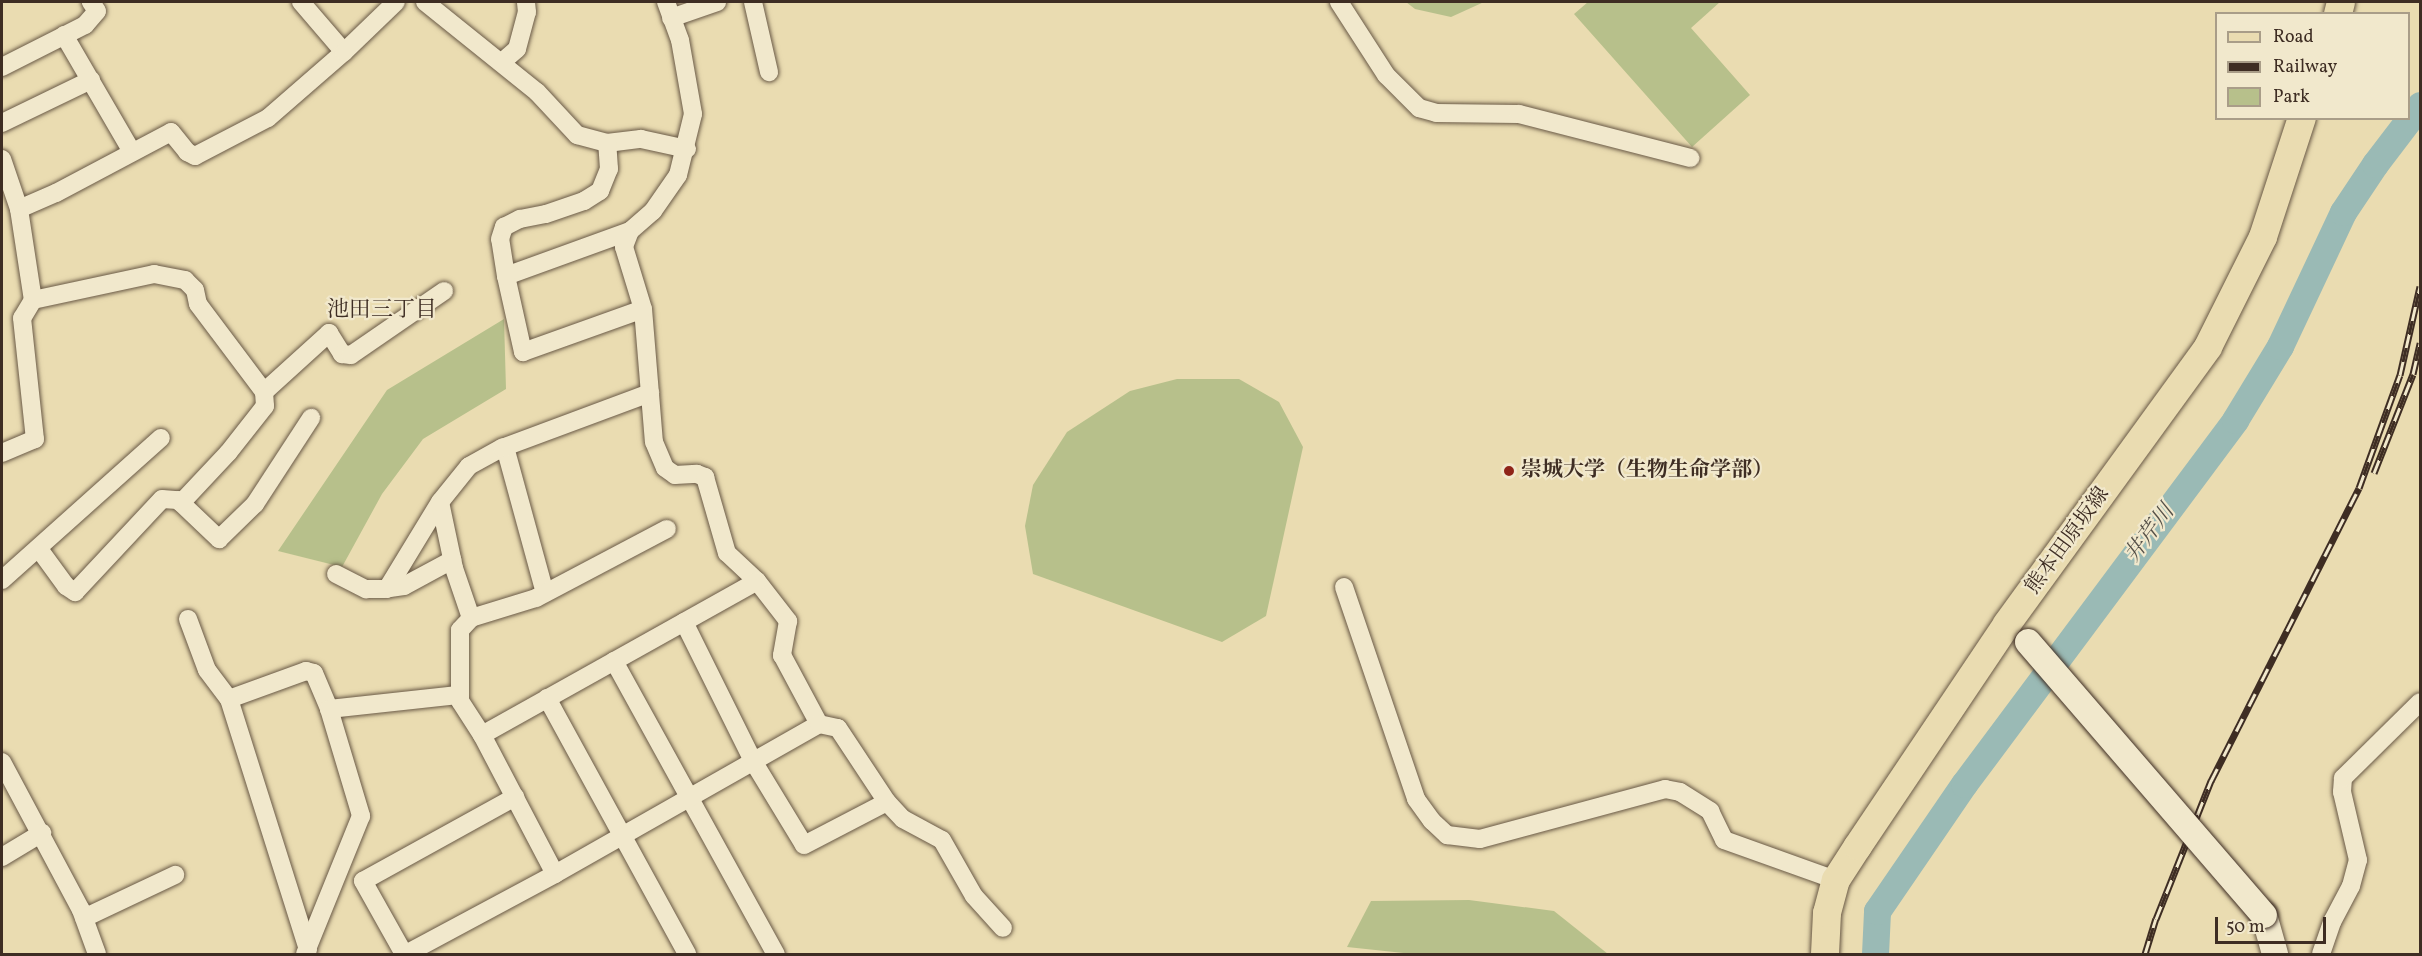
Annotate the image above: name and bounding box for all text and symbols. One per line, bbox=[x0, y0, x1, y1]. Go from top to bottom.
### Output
legend bbox=[2215, 12, 2410, 120]
text: Road bbox=[2273, 25, 2314, 50]
text: Railway bbox=[2273, 55, 2337, 80]
text: Park bbox=[2273, 85, 2310, 110]
district label: 池田三丁目 bbox=[327, 298, 437, 324]
place label: 崇城大学（生物生命学部） bbox=[1521, 458, 1773, 484]
marker: 崇城大学（生物生命学部） bbox=[1502, 464, 1516, 478]
street label: 熊本田原坂線 bbox=[2021, 483, 2115, 599]
water label: 井芹川 bbox=[2120, 500, 2180, 568]
scale bar bbox=[2218, 905, 2329, 943]
text: 50 m bbox=[2226, 915, 2265, 940]

